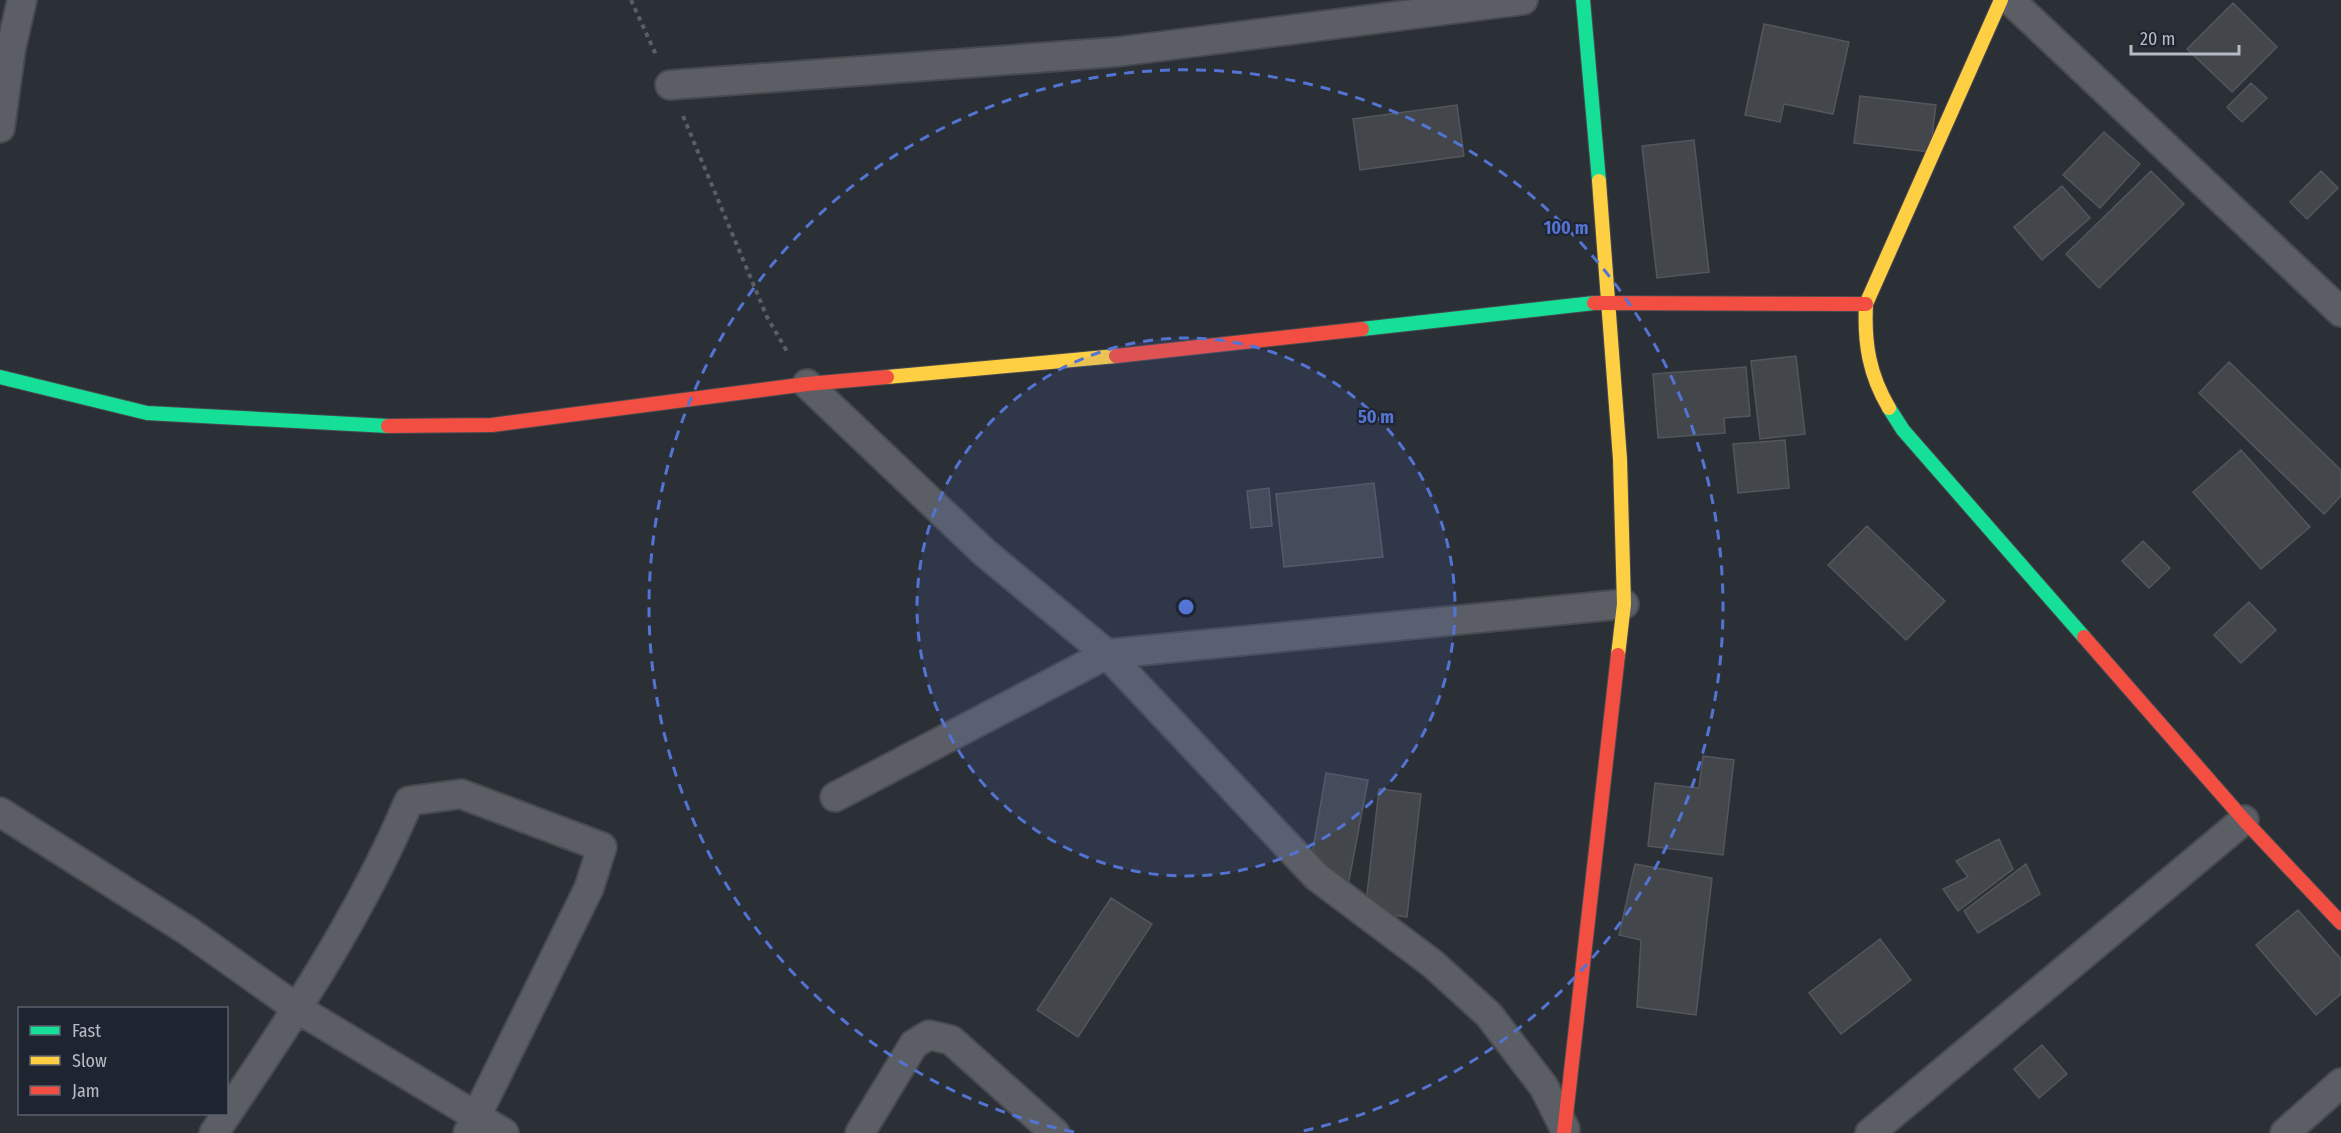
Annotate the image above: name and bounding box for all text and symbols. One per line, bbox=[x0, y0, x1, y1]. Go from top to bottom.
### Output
scale bar bbox=[2131, 18, 2239, 56]
text: 20 m bbox=[2140, 28, 2175, 50]
text: 100 m bbox=[1544, 217, 1588, 239]
text: 50 m bbox=[1358, 406, 1394, 428]
centre of rings bbox=[1176, 597, 1196, 617]
legend bbox=[18, 1007, 228, 1115]
text: Fast bbox=[72, 1020, 101, 1042]
text: Slow bbox=[72, 1050, 107, 1072]
text: Jam bbox=[72, 1080, 100, 1102]

